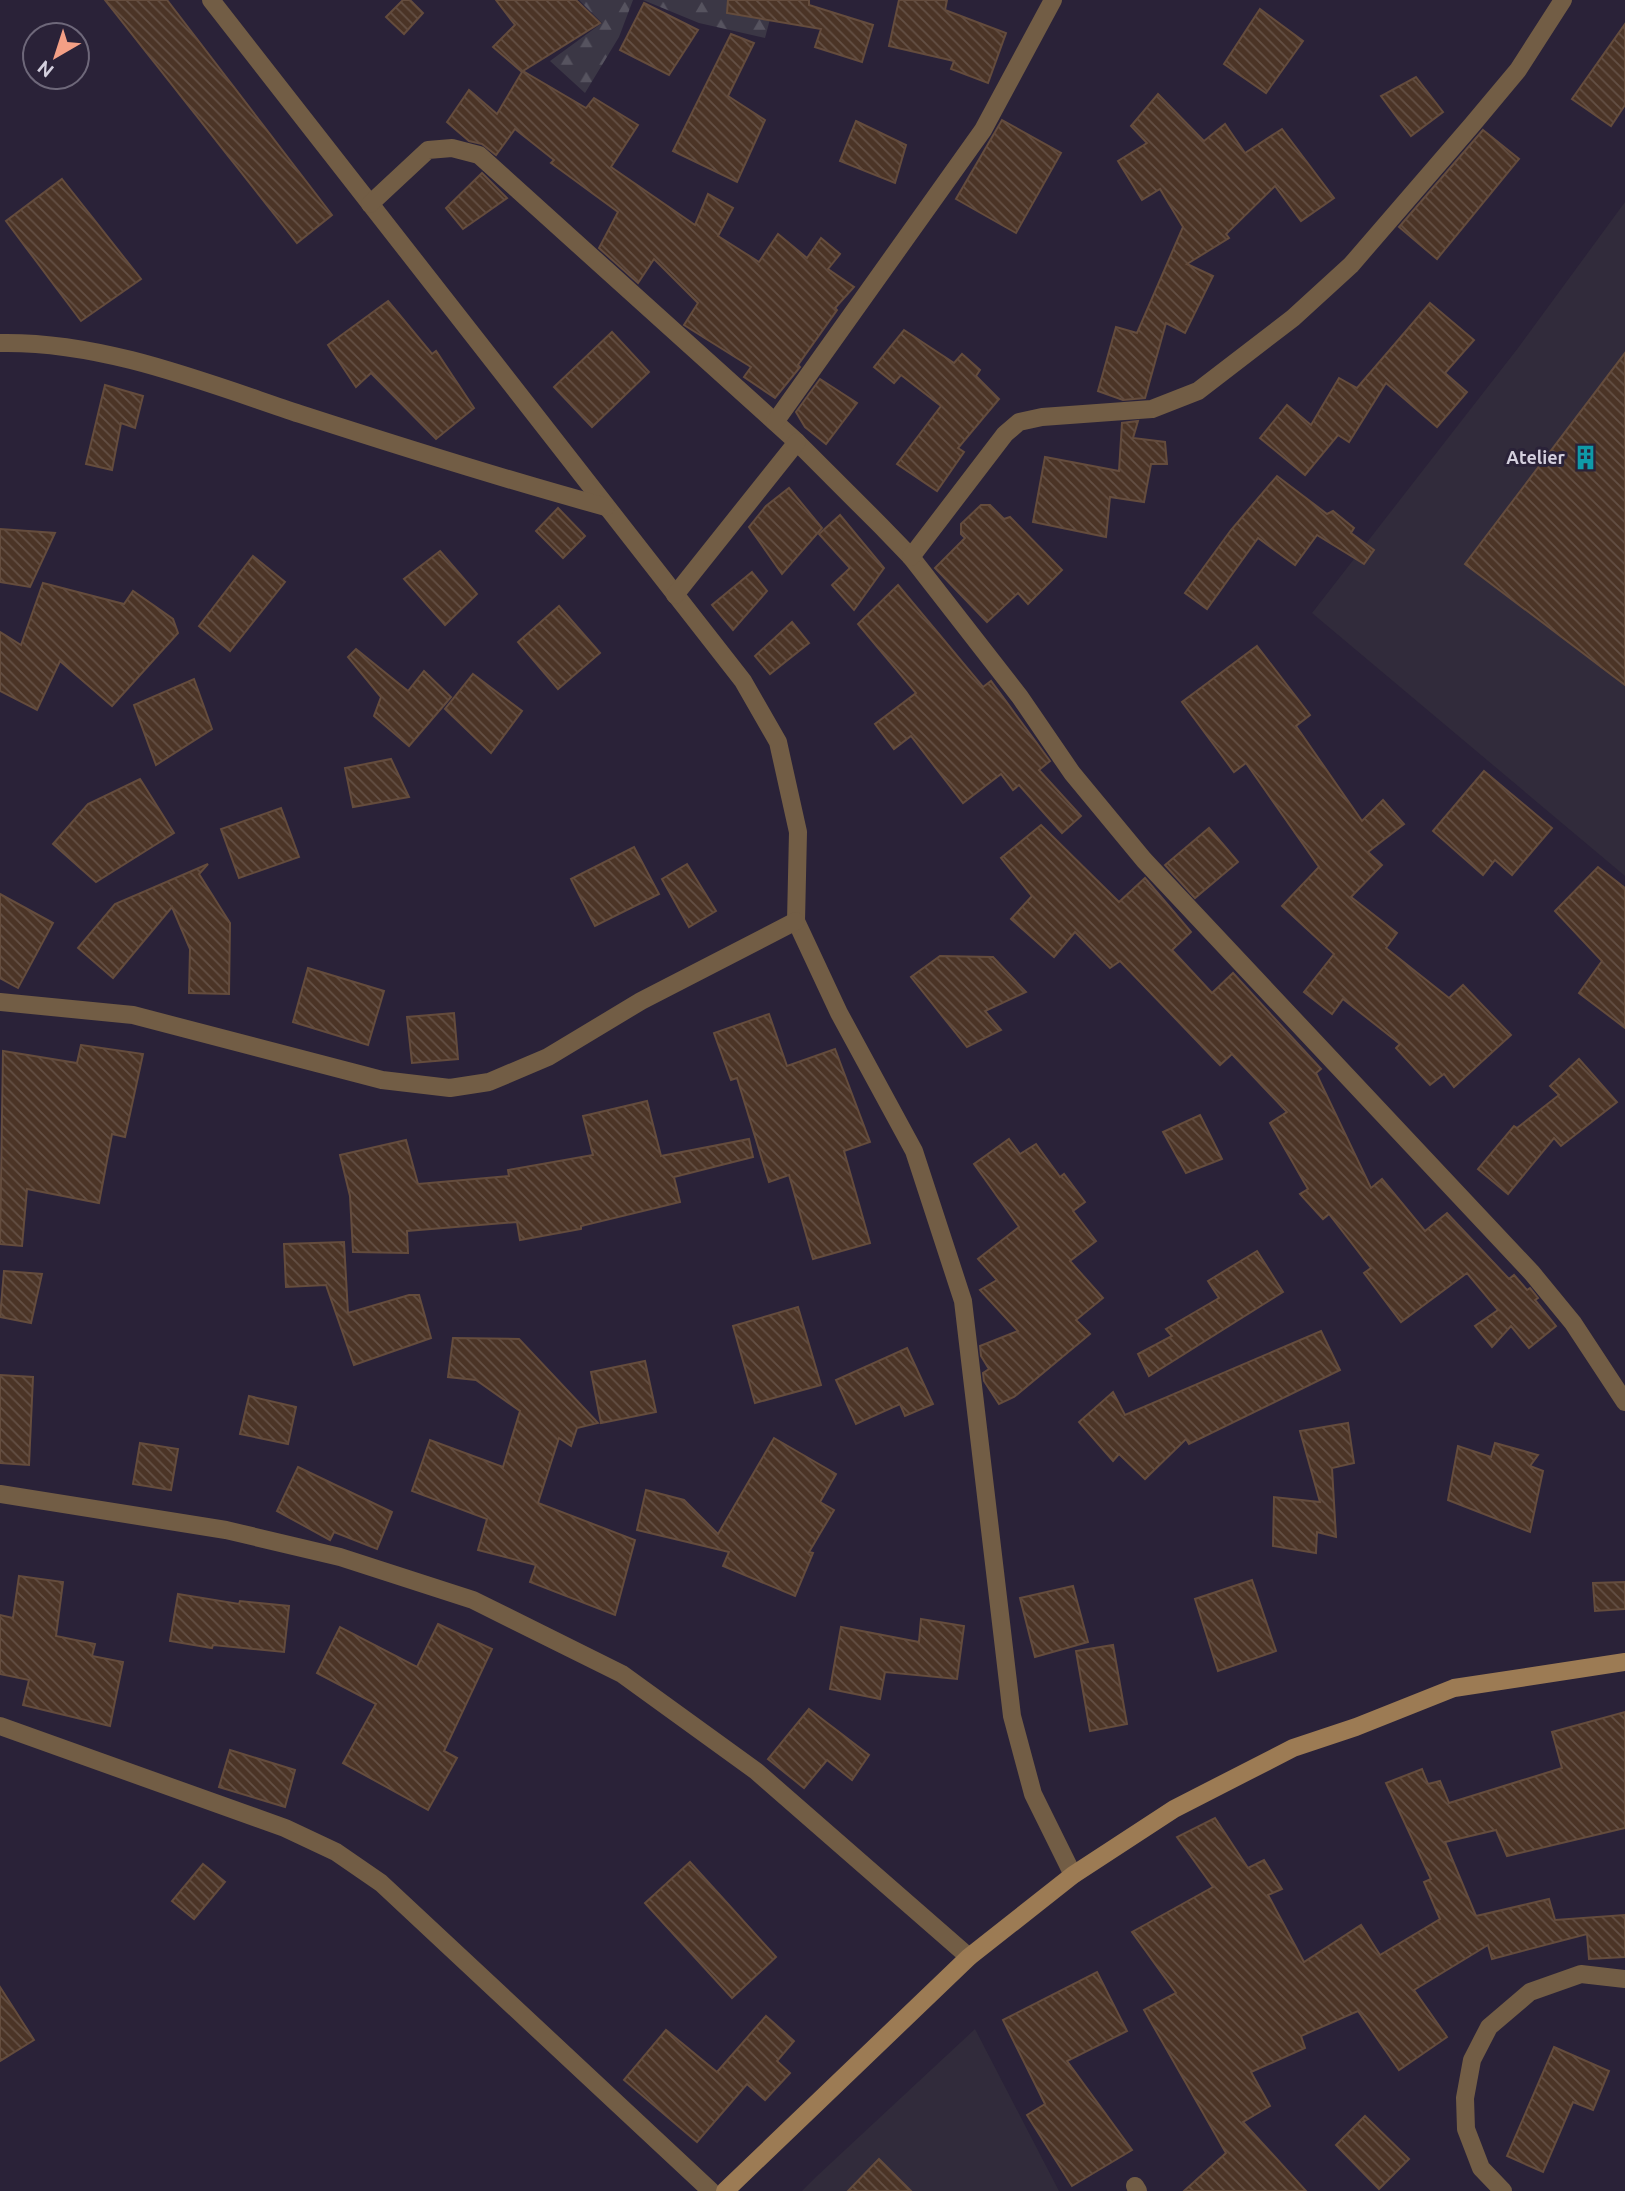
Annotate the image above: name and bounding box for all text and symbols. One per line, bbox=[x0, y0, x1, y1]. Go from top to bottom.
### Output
north arrow bbox=[21, 21, 91, 91]
text: N bbox=[33, 56, 58, 82]
building icon: Atelier bbox=[1571, 444, 1599, 472]
place label: Atelier bbox=[1506, 447, 1566, 467]

